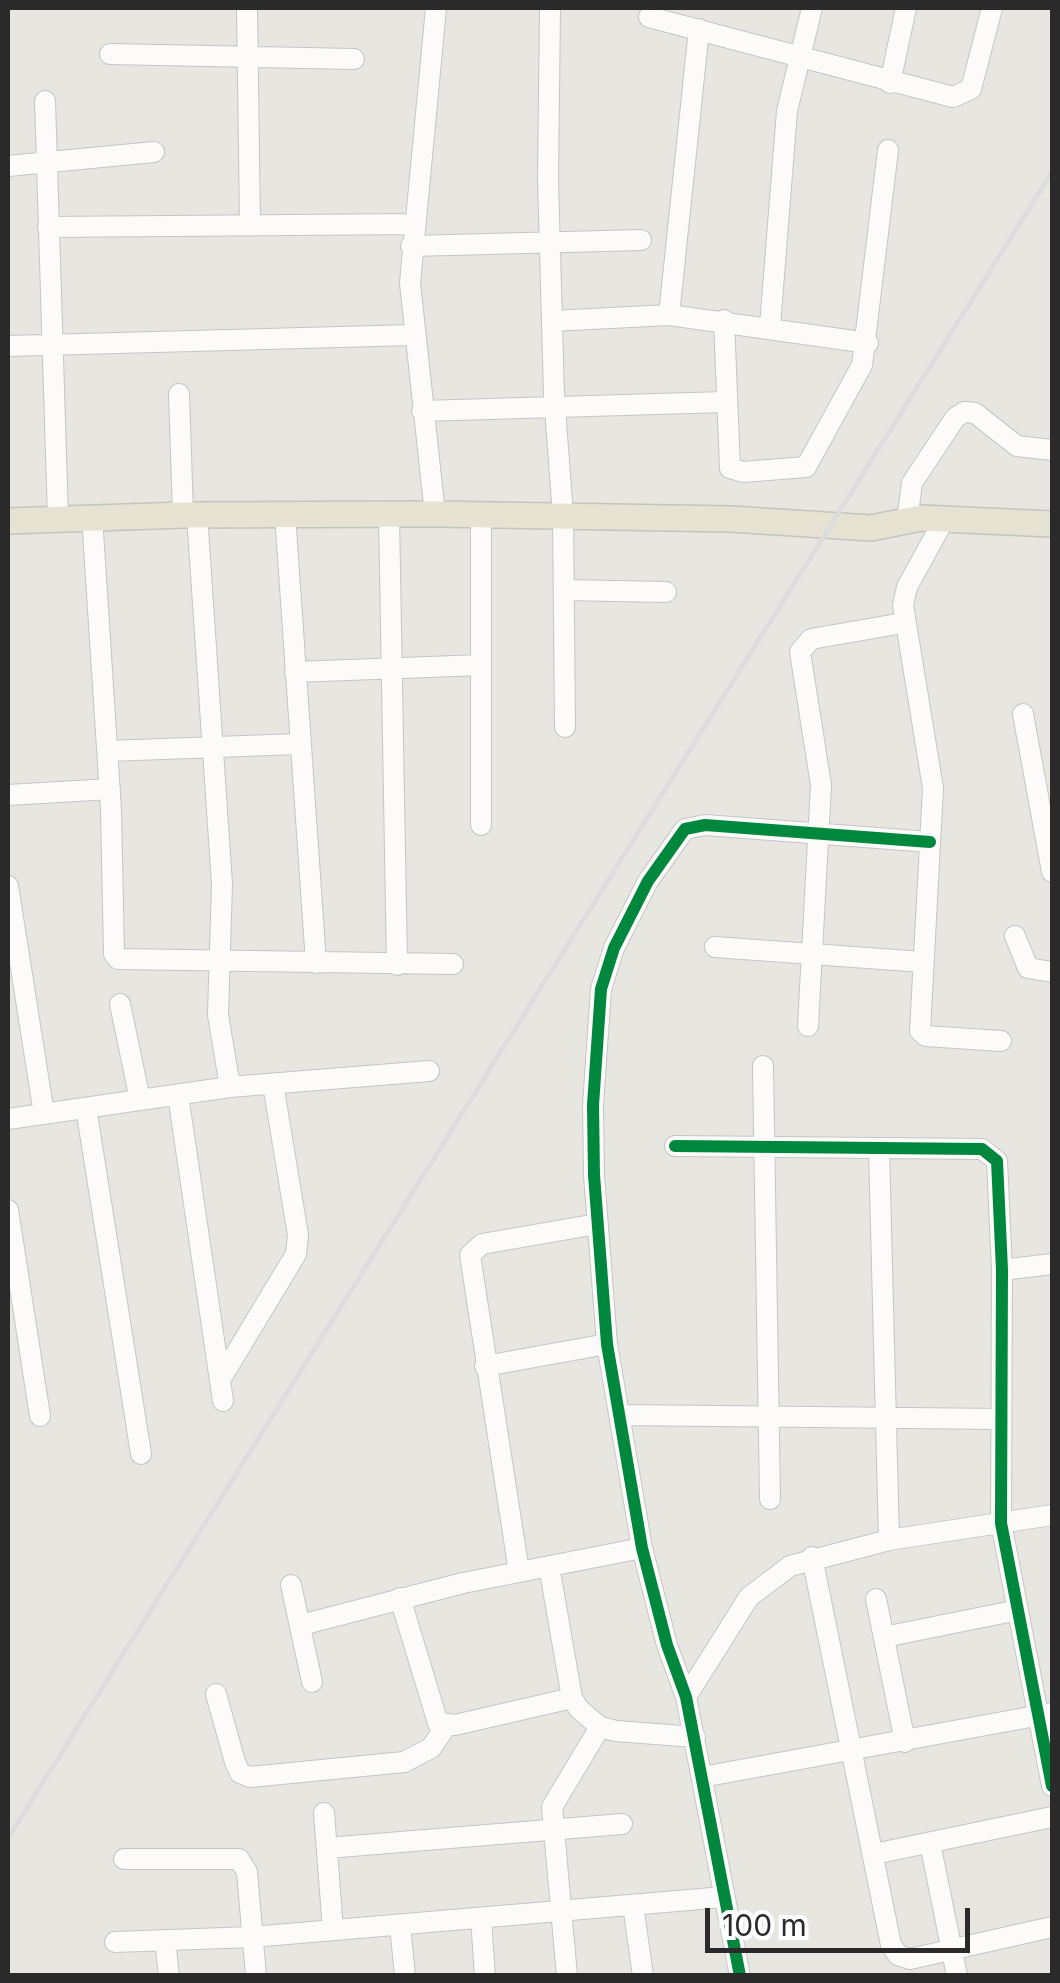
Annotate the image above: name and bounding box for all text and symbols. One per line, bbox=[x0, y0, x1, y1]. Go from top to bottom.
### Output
scale bar bbox=[710, 1888, 975, 1950]
text: 100 m bbox=[722, 1907, 807, 1943]

